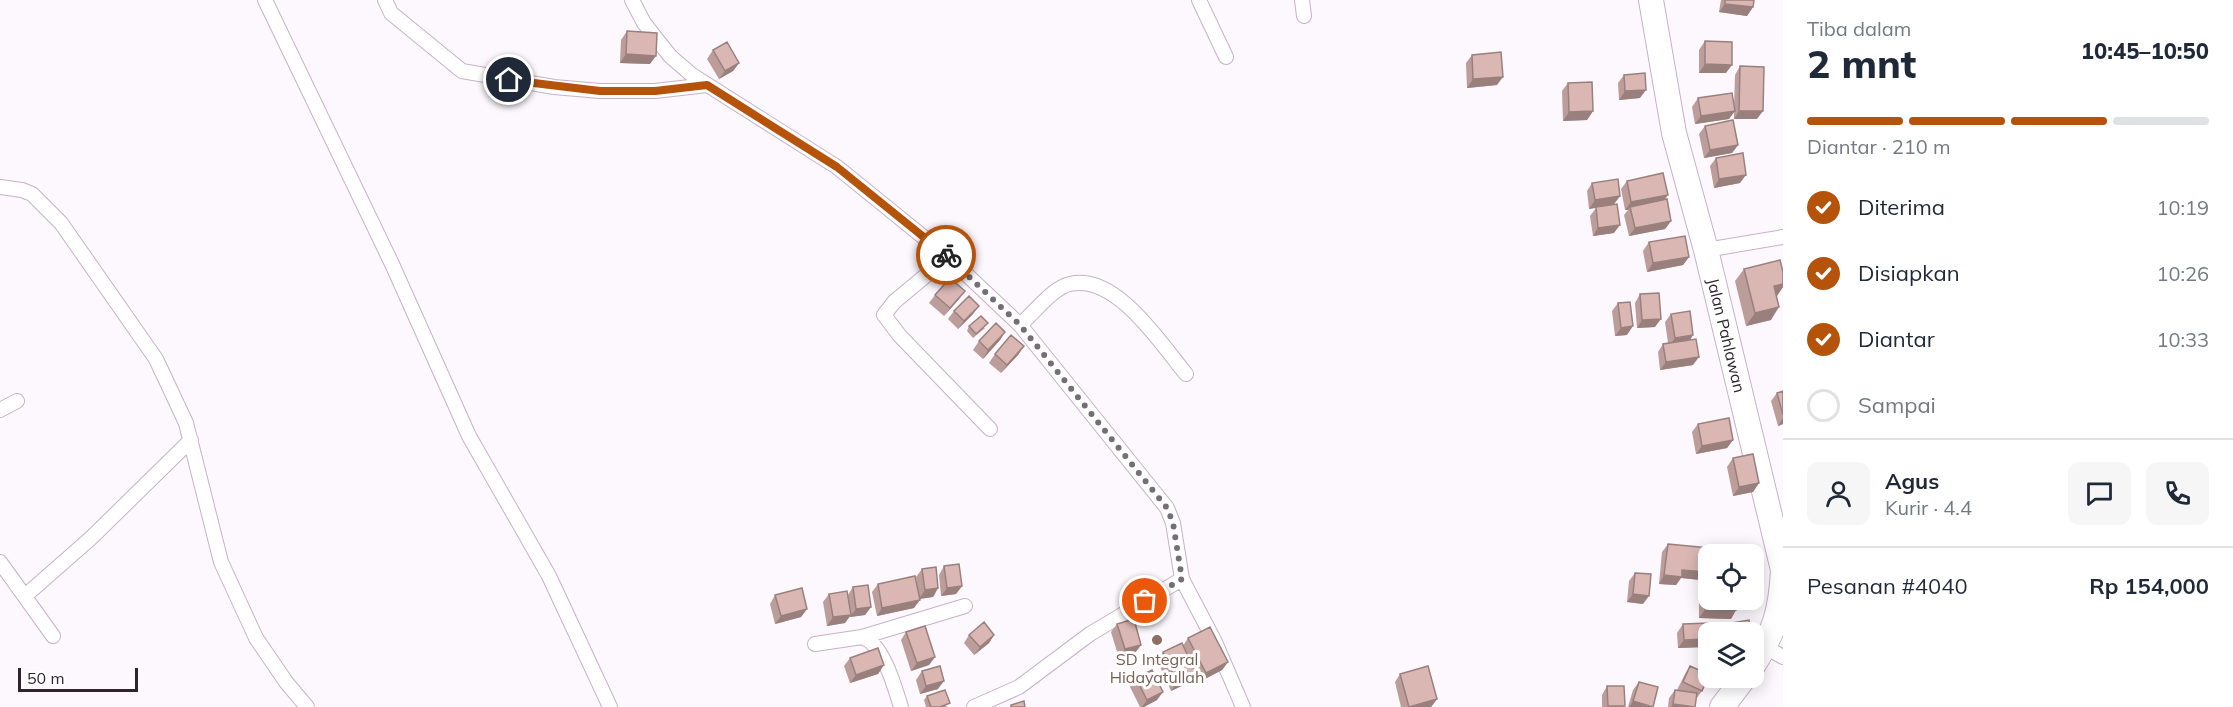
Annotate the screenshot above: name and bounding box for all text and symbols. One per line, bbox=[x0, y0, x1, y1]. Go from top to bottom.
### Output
text: Tiba dalam bbox=[1807, 16, 1911, 41]
text: 10:45–10:50 bbox=[2081, 37, 2209, 65]
text: 2 mnt bbox=[1807, 39, 1916, 88]
pin bbox=[483, 54, 534, 105]
icon: home bbox=[492, 63, 525, 96]
text: Diantar · 210 m bbox=[1807, 134, 1951, 159]
icon: check bbox=[1807, 191, 1840, 224]
text: Diterima bbox=[1858, 193, 1945, 221]
text: 10:19 bbox=[2156, 195, 2209, 220]
courier bbox=[916, 225, 976, 285]
icon: bike bbox=[930, 239, 963, 272]
icon: check bbox=[1807, 257, 1840, 290]
text: Disiapkan bbox=[1858, 259, 1960, 287]
text: 10:26 bbox=[2156, 261, 2209, 286]
street label: Jalan Pahlawan bbox=[1703, 276, 1750, 395]
icon: check bbox=[1807, 323, 1840, 356]
text: Diantar bbox=[1858, 325, 1935, 353]
text: 10:33 bbox=[2156, 327, 2209, 352]
text: Sampai bbox=[1858, 391, 1936, 419]
button: person bbox=[1807, 462, 1870, 525]
button: chat bbox=[2068, 462, 2131, 525]
button: phone bbox=[2146, 462, 2209, 525]
text: Agus bbox=[1885, 467, 1939, 495]
text: Kurir · 4.4 bbox=[1885, 495, 1972, 520]
map controls bbox=[1698, 544, 1764, 688]
button: locate bbox=[1698, 544, 1764, 610]
text: Pesanan #4040 bbox=[1807, 572, 1968, 600]
text: Rp 154,000 bbox=[2089, 572, 2209, 600]
pin bbox=[1119, 575, 1170, 626]
icon: bag bbox=[1128, 584, 1161, 617]
button: layers bbox=[1698, 622, 1764, 688]
marker: SD Integral Hidayatullah bbox=[1150, 633, 1164, 647]
place label: SD Integral Hidayatullah bbox=[1110, 649, 1204, 687]
scale bar bbox=[18, 665, 138, 692]
text: 50 m bbox=[27, 668, 64, 688]

